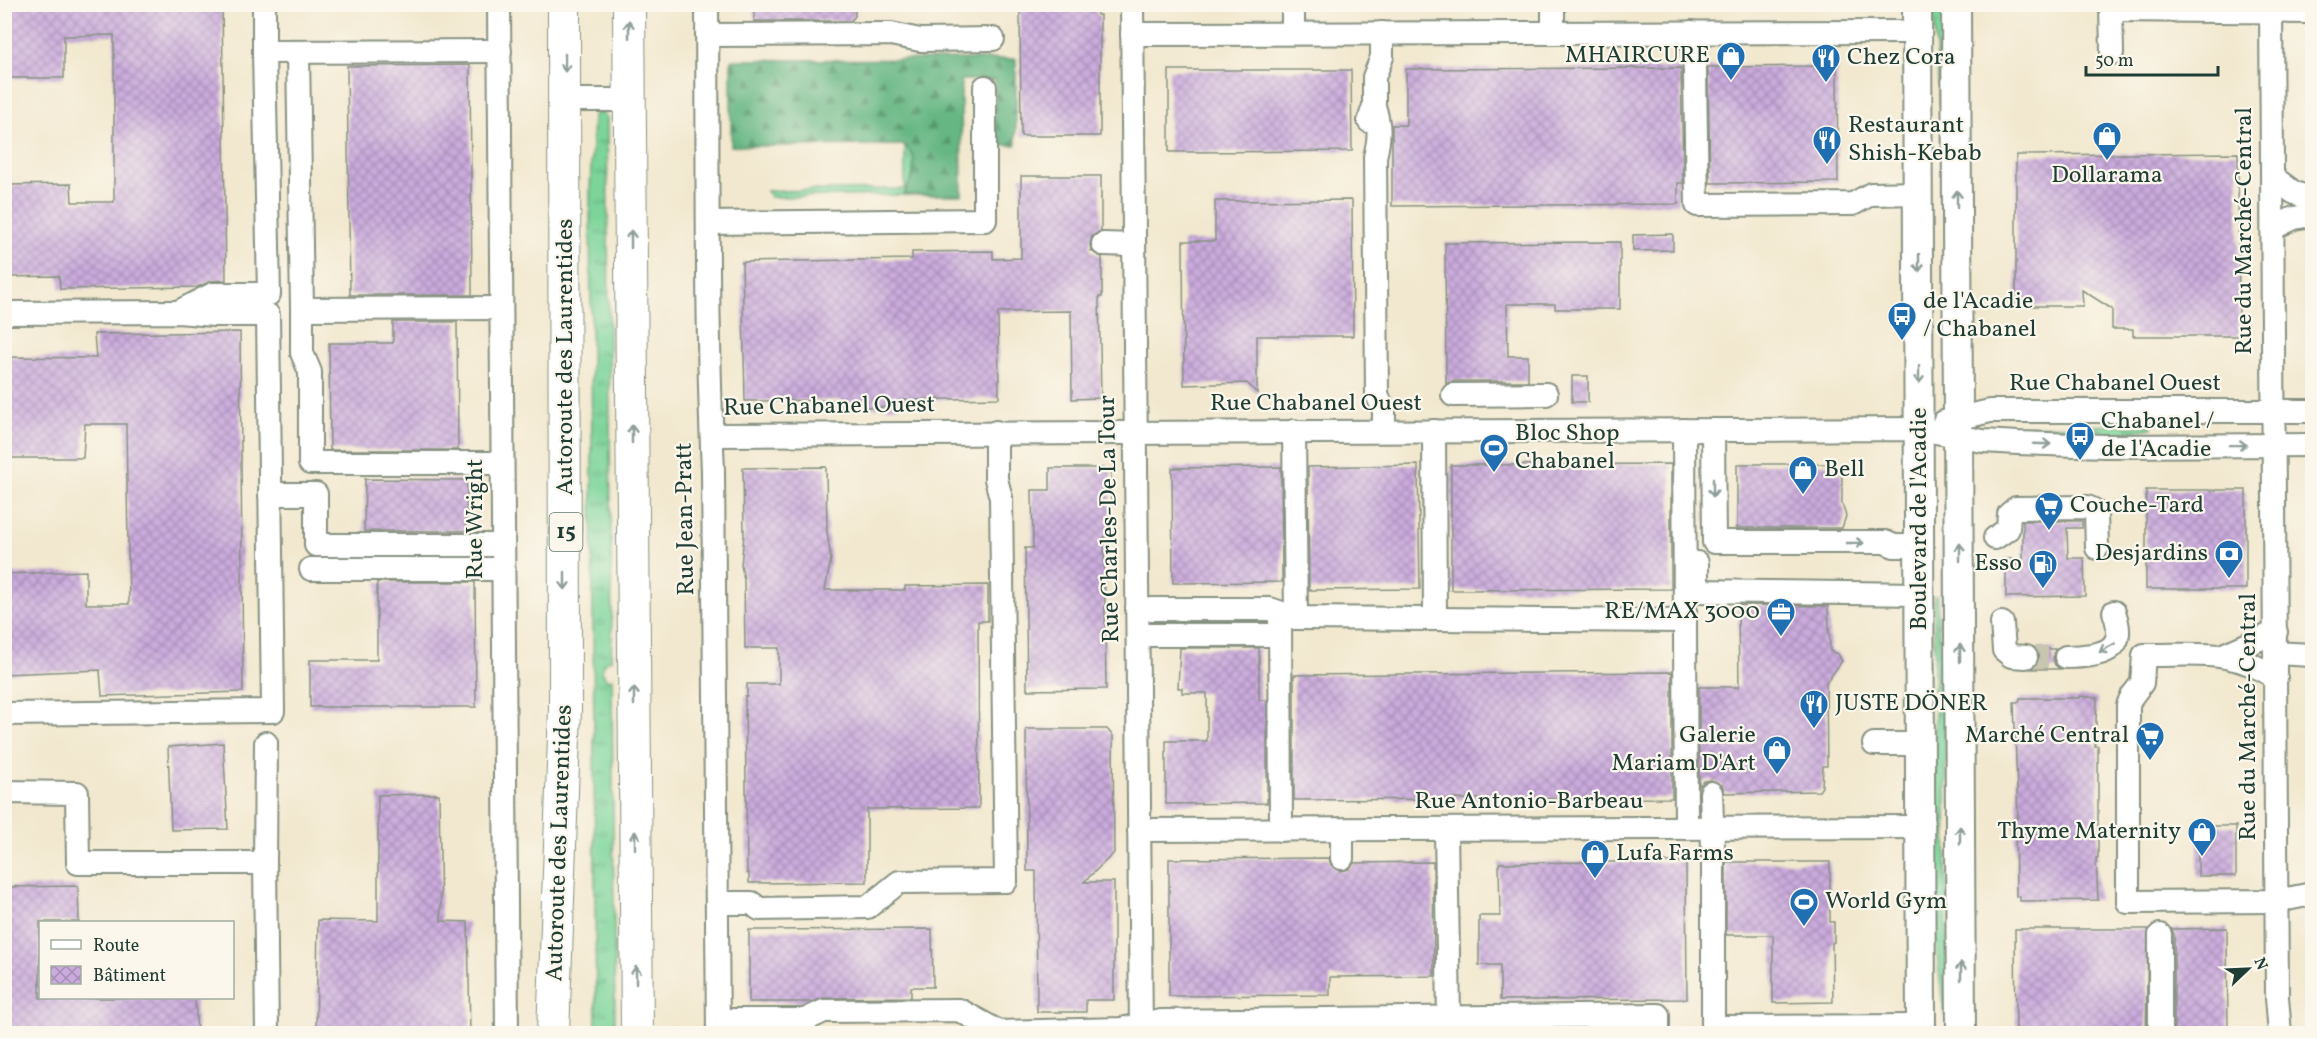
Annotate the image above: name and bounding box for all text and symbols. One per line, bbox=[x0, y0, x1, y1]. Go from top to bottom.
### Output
one-way arrow bbox=[623, 19, 635, 39]
place label: MHAIRCURE bbox=[1565, 39, 1710, 73]
scale bar bbox=[2086, 39, 2218, 77]
shop icon: MHAIRCURE bbox=[1715, 40, 1747, 82]
place label: Chez Cora bbox=[1847, 41, 1956, 75]
restaurant icon: Chez Cora bbox=[1810, 42, 1842, 84]
text: 50 m bbox=[2095, 49, 2134, 74]
one-way arrow bbox=[559, 52, 571, 72]
street label: Rue du Marché-Central bbox=[2228, 107, 2262, 355]
place label: Restaurant Shish-Kebab bbox=[1848, 109, 1982, 171]
shop icon: Dollarama bbox=[2091, 120, 2123, 162]
restaurant icon: Restaurant Shish-Kebab bbox=[1811, 124, 1843, 166]
place label: Dollarama bbox=[2051, 159, 2163, 193]
one-way arrow bbox=[1951, 190, 1963, 210]
street label: Autoroute des Laurentides bbox=[549, 218, 583, 496]
one-way arrow bbox=[625, 229, 637, 249]
one-way arrow bbox=[1913, 252, 1925, 272]
place label: de l'Acadie / Chabanel bbox=[1923, 285, 2036, 347]
bus stop icon: de l'Acadie / Chabanel bbox=[1886, 300, 1918, 342]
one-way arrow bbox=[1913, 365, 1925, 385]
street label: Rue Chabanel Ouest bbox=[2009, 367, 2221, 401]
street label: Rue Chabanel Ouest bbox=[1210, 387, 1422, 421]
street label: Rue Chabanel Ouest bbox=[723, 388, 935, 426]
street label: Rue Charles-De La Tour bbox=[1091, 395, 1129, 643]
place label: Chabanel / de l'Acadie bbox=[2101, 405, 2215, 467]
street label: Boulevard de l'Acadie bbox=[1903, 407, 1937, 631]
place label: Bloc Shop Chabanel bbox=[1515, 417, 1620, 479]
bus stop icon: Chabanel / de l'Acadie bbox=[2064, 420, 2096, 462]
one-way arrow bbox=[626, 424, 638, 444]
sports icon: Bloc Shop Chabanel bbox=[1478, 432, 1510, 474]
one-way arrow bbox=[2031, 439, 2051, 450]
one-way arrow bbox=[2227, 439, 2247, 451]
street label: Rue Jean-Pratt bbox=[668, 442, 704, 596]
place label: Bell bbox=[1824, 453, 1865, 487]
shop icon: Bell bbox=[1787, 454, 1819, 496]
street label: Rue Wright bbox=[459, 459, 493, 579]
one-way arrow bbox=[1707, 478, 1719, 498]
place label: Couche-Tard bbox=[2070, 489, 2204, 523]
supermarket icon: Couche-Tard bbox=[2033, 490, 2065, 532]
road number: 15 bbox=[550, 513, 582, 551]
one-way arrow bbox=[1844, 537, 1864, 549]
place label: Desjardins bbox=[2095, 537, 2208, 571]
bank icon: Desjardins bbox=[2213, 538, 2245, 580]
one-way arrow bbox=[1954, 542, 1966, 562]
place label: Esso bbox=[1974, 547, 2022, 581]
fuel station icon: Esso bbox=[2027, 548, 2059, 590]
one-way arrow bbox=[560, 570, 571, 590]
street label: Rue du Marché-Central bbox=[2232, 593, 2266, 841]
place label: RE/MAX 3000 bbox=[1604, 595, 1760, 629]
office icon: RE/MAX 3000 bbox=[1765, 596, 1797, 638]
one-way arrow bbox=[2099, 642, 2116, 654]
one-way arrow bbox=[1954, 644, 1966, 664]
one-way arrow bbox=[628, 686, 640, 706]
place label: JUSTE DÖNER bbox=[1835, 687, 1988, 721]
restaurant icon: JUSTE DÖNER bbox=[1798, 688, 1830, 730]
street label: Autoroute des Laurentides bbox=[538, 704, 582, 982]
place label: Galerie Mariam D'Art bbox=[1611, 719, 1756, 781]
place label: Marché Central bbox=[1965, 719, 2129, 753]
supermarket icon: Marché Central bbox=[2134, 720, 2166, 762]
shop icon: Galerie Mariam D'Art bbox=[1761, 734, 1793, 776]
street label: Rue Antonio-Barbeau bbox=[1415, 785, 1643, 819]
place label: Thyme Maternity bbox=[1997, 815, 2181, 849]
shop icon: Thyme Maternity bbox=[2186, 816, 2218, 858]
one-way arrow bbox=[1954, 826, 1966, 846]
one-way arrow bbox=[629, 830, 641, 850]
place label: Lufa Farms bbox=[1616, 837, 1734, 871]
shop icon: Lufa Farms bbox=[1579, 838, 1611, 880]
place label: World Gym bbox=[1825, 885, 1947, 919]
sports icon: World Gym bbox=[1788, 886, 1820, 928]
legend bbox=[39, 921, 234, 999]
text: Route bbox=[93, 934, 139, 959]
north arrow bbox=[2218, 939, 2278, 999]
text: N bbox=[2248, 954, 2273, 974]
one-way arrow bbox=[1955, 962, 1967, 982]
text: Bâtiment bbox=[93, 964, 166, 989]
one-way arrow bbox=[630, 966, 642, 986]

